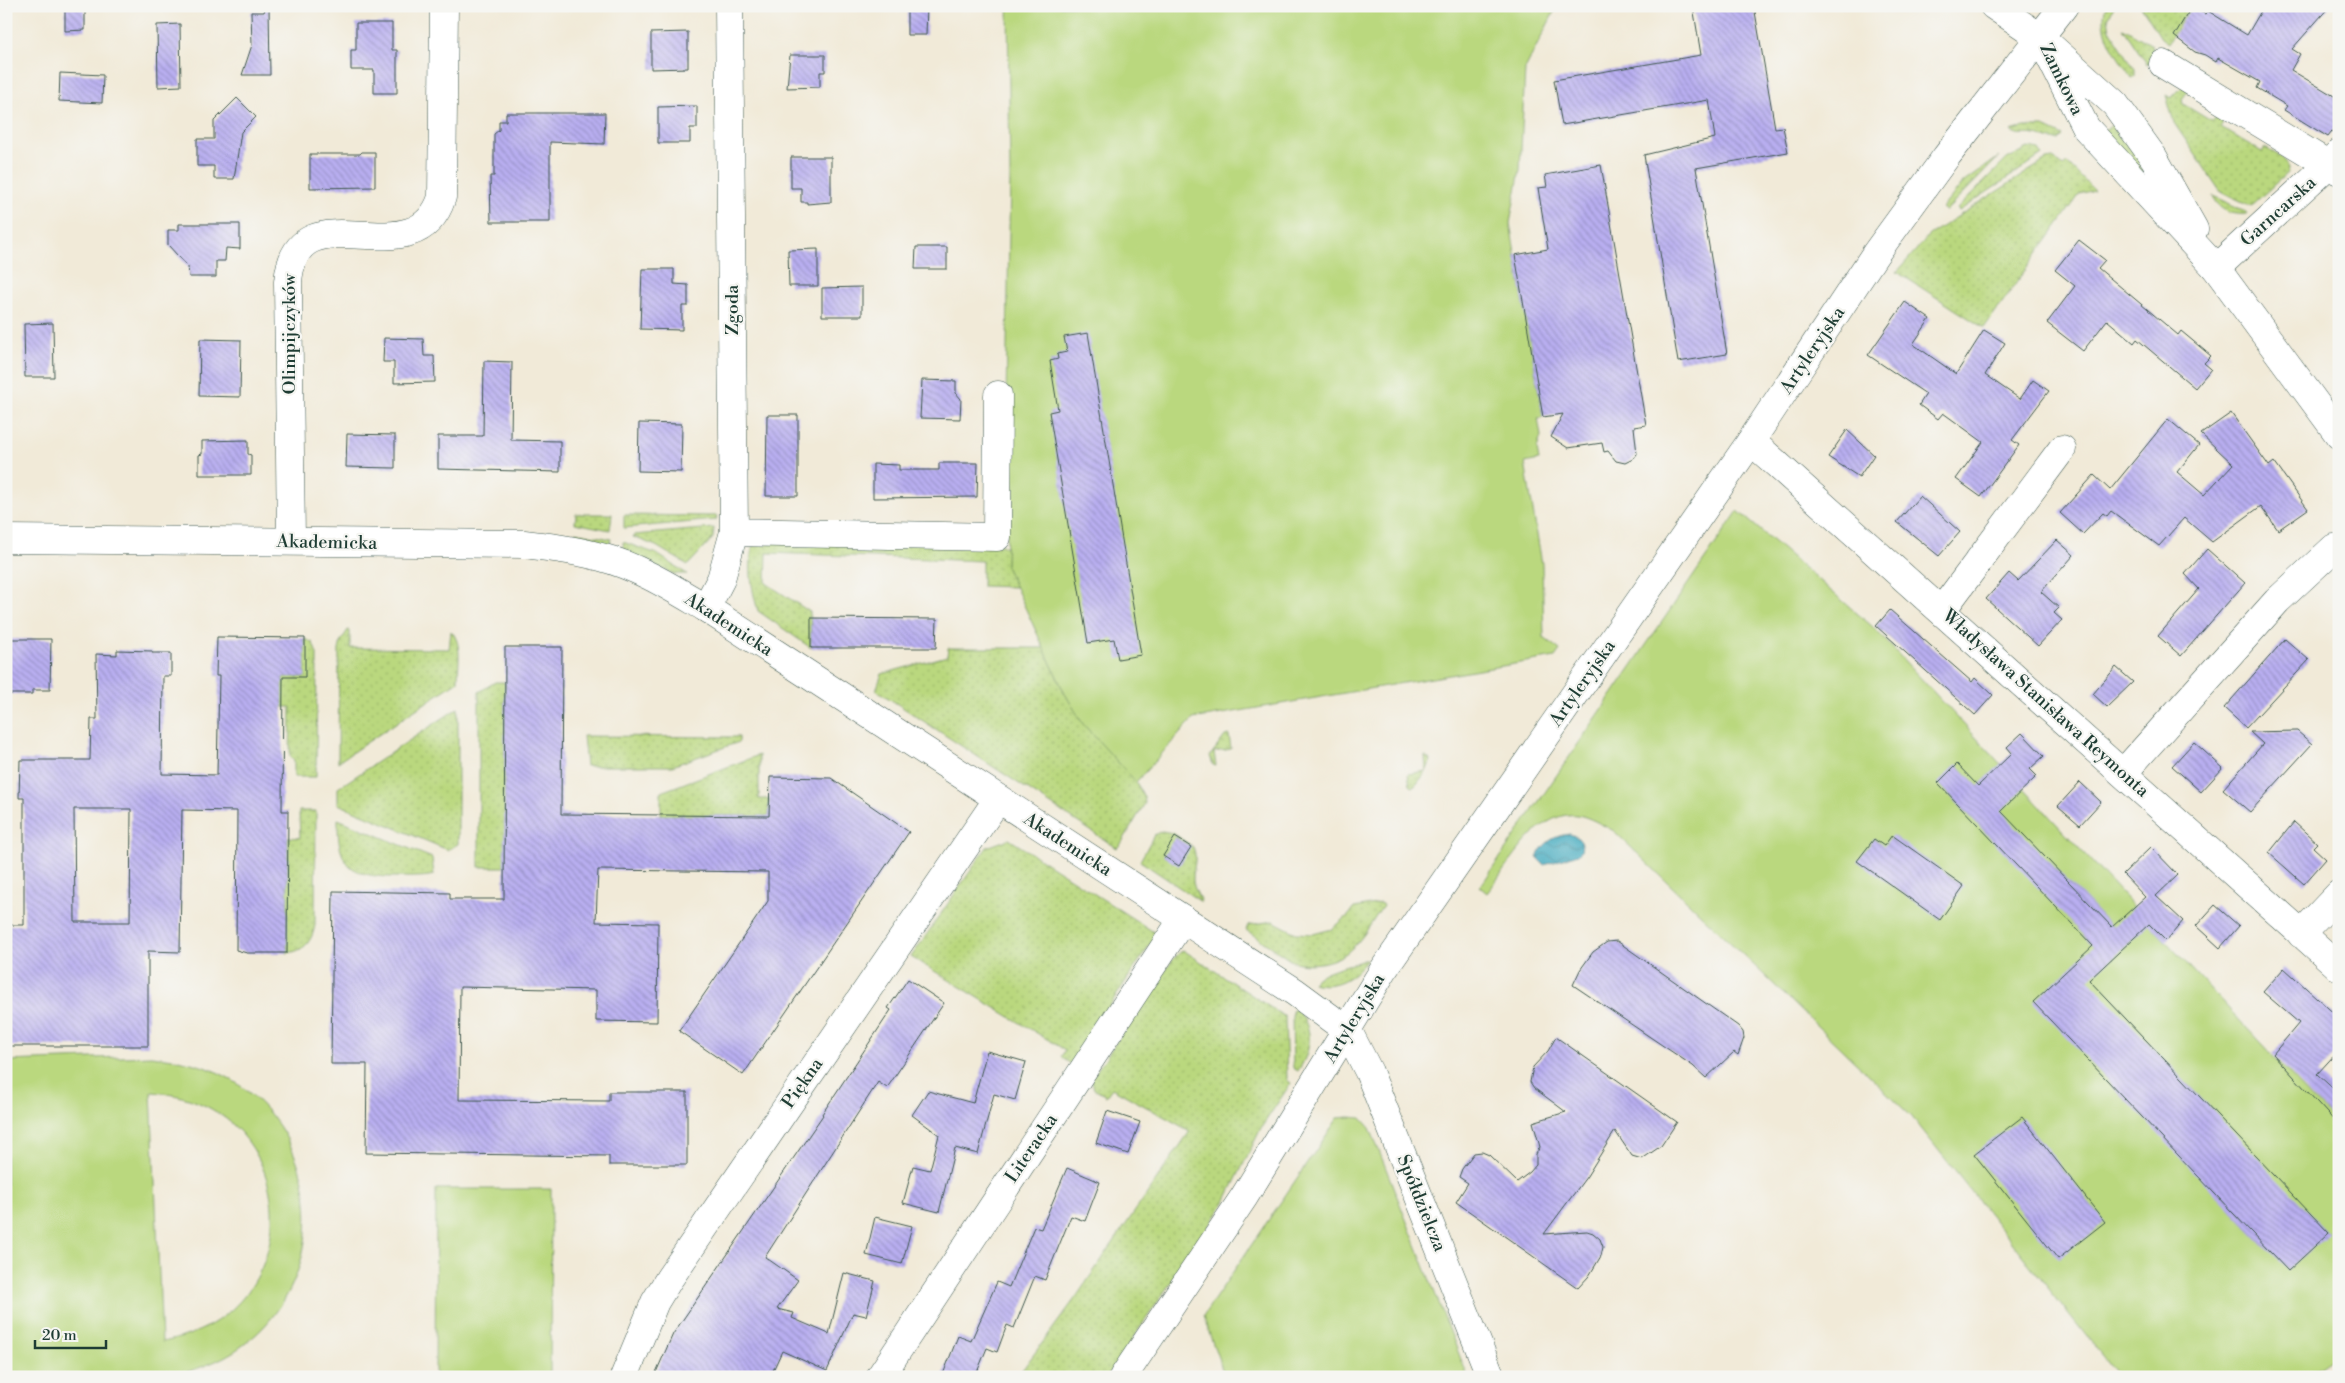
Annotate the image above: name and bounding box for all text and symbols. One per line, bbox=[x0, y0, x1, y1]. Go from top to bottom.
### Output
street label: Zamkowa bbox=[2034, 39, 2089, 120]
street label: Garncarska bbox=[2236, 171, 2322, 251]
street label: Olimpijczyków bbox=[278, 273, 301, 394]
street label: Zgoda bbox=[721, 284, 744, 335]
street label: Artyleryjska bbox=[1774, 302, 1850, 399]
street label: Akademicka bbox=[275, 530, 378, 555]
street label: Akademicka bbox=[679, 587, 778, 662]
street label: Władysława Stanisława Reymonta bbox=[1937, 604, 2154, 803]
street label: Artyleryjska bbox=[1544, 635, 1621, 732]
street label: Akademicka bbox=[1018, 807, 1117, 882]
street label: Artyleryjska bbox=[1318, 969, 1391, 1068]
street label: Piękna bbox=[777, 1053, 829, 1113]
street label: Literacka bbox=[1000, 1109, 1063, 1187]
street label: Spółdzielcza bbox=[1392, 1151, 1452, 1256]
scale bar bbox=[35, 1318, 106, 1350]
text: 20 m bbox=[42, 1326, 77, 1345]

